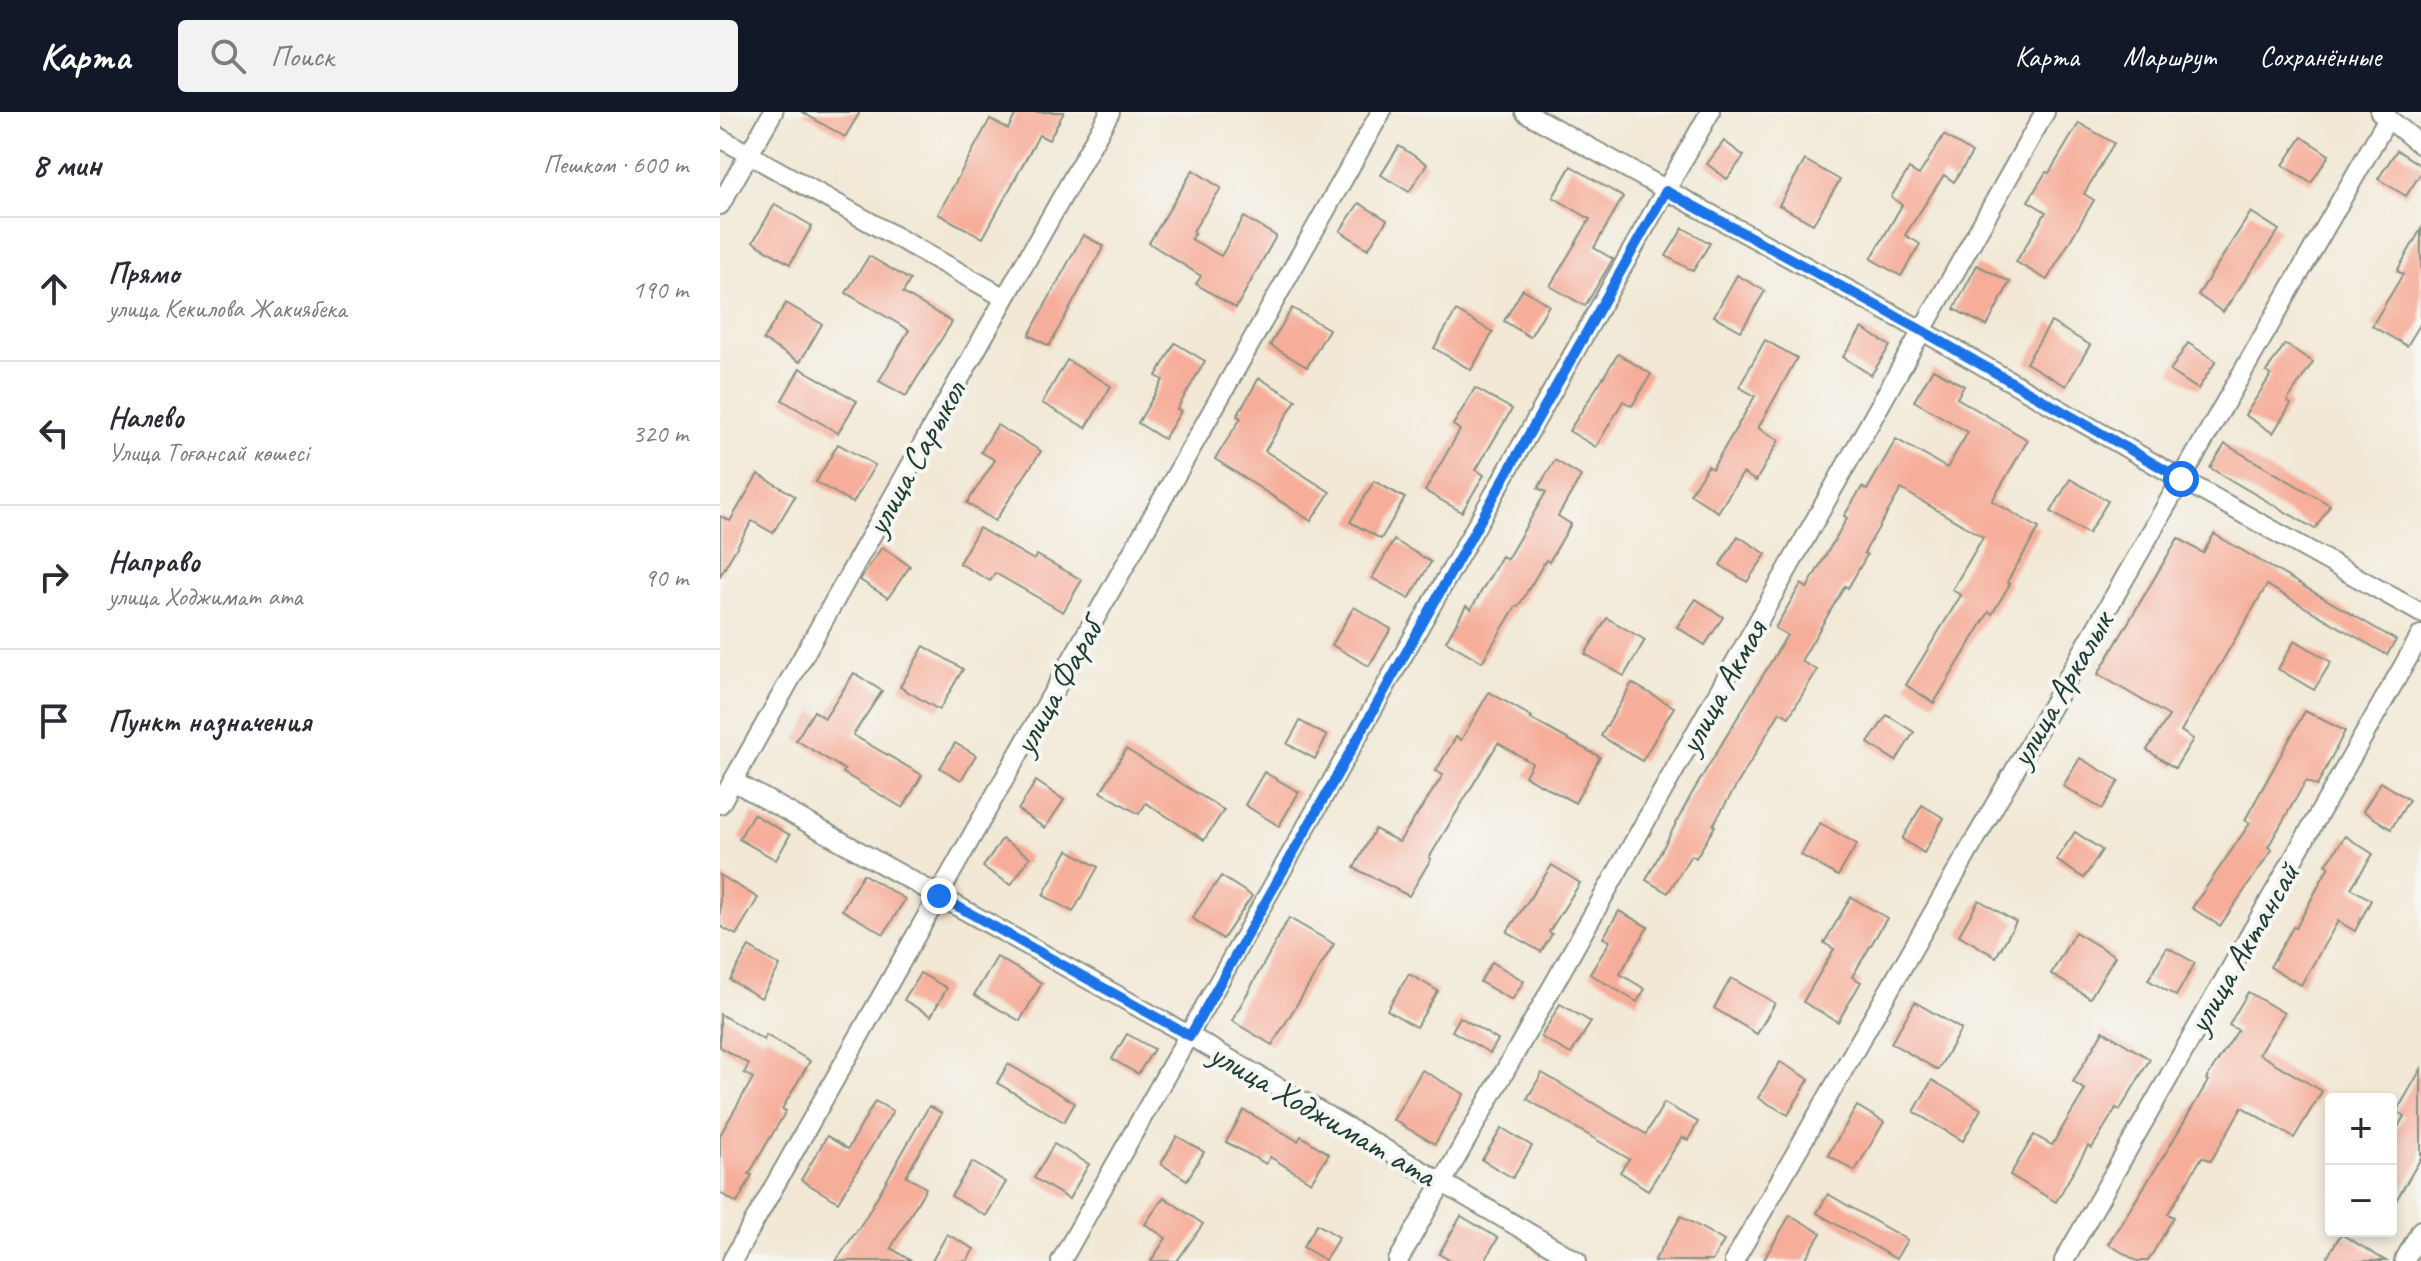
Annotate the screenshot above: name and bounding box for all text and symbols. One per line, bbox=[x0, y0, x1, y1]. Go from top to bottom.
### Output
search box bbox=[178, 20, 738, 92]
text: Карта bbox=[40, 33, 130, 80]
icon: search bbox=[206, 34, 250, 78]
text: Поиск bbox=[270, 37, 334, 75]
text: Карта bbox=[2015, 39, 2079, 74]
text: Маршрут bbox=[2123, 39, 2215, 74]
text: Сохранённые bbox=[2259, 39, 2381, 74]
text: 8 мин bbox=[32, 143, 101, 186]
text: Пешком · 600 m bbox=[543, 148, 688, 181]
text: Прямо bbox=[108, 254, 179, 292]
icon: ahead bbox=[32, 267, 76, 311]
text: 190 m bbox=[632, 273, 688, 306]
text: улица Кекилова Жакиябека bbox=[108, 292, 346, 325]
street label: улица Сарыкол bbox=[854, 372, 976, 544]
text: Налево bbox=[108, 398, 184, 436]
icon: left bbox=[32, 411, 76, 455]
text: 320 m bbox=[632, 417, 688, 450]
text: Улица Тоғансай көшесі bbox=[108, 436, 309, 469]
route start bbox=[2163, 461, 2199, 497]
text: Направо bbox=[108, 542, 200, 580]
icon: right bbox=[32, 555, 76, 599]
text: 90 m bbox=[644, 561, 688, 594]
text: улица Ходжимат ата bbox=[108, 580, 302, 613]
street label: улица Аркалык bbox=[1998, 601, 2124, 776]
street label: улица Фараб bbox=[1001, 605, 1116, 764]
street label: улица Акмая bbox=[1667, 611, 1777, 763]
icon: arrive bbox=[32, 699, 76, 743]
text: Пункт назначения bbox=[108, 702, 311, 740]
street label: улица Актансай bbox=[2176, 853, 2310, 1043]
route end bbox=[921, 878, 957, 914]
street label: улица Ходжимат ата bbox=[1200, 1031, 1446, 1197]
map controls bbox=[2325, 1093, 2397, 1237]
button: + bbox=[2325, 1093, 2397, 1165]
button: − bbox=[2325, 1165, 2397, 1237]

